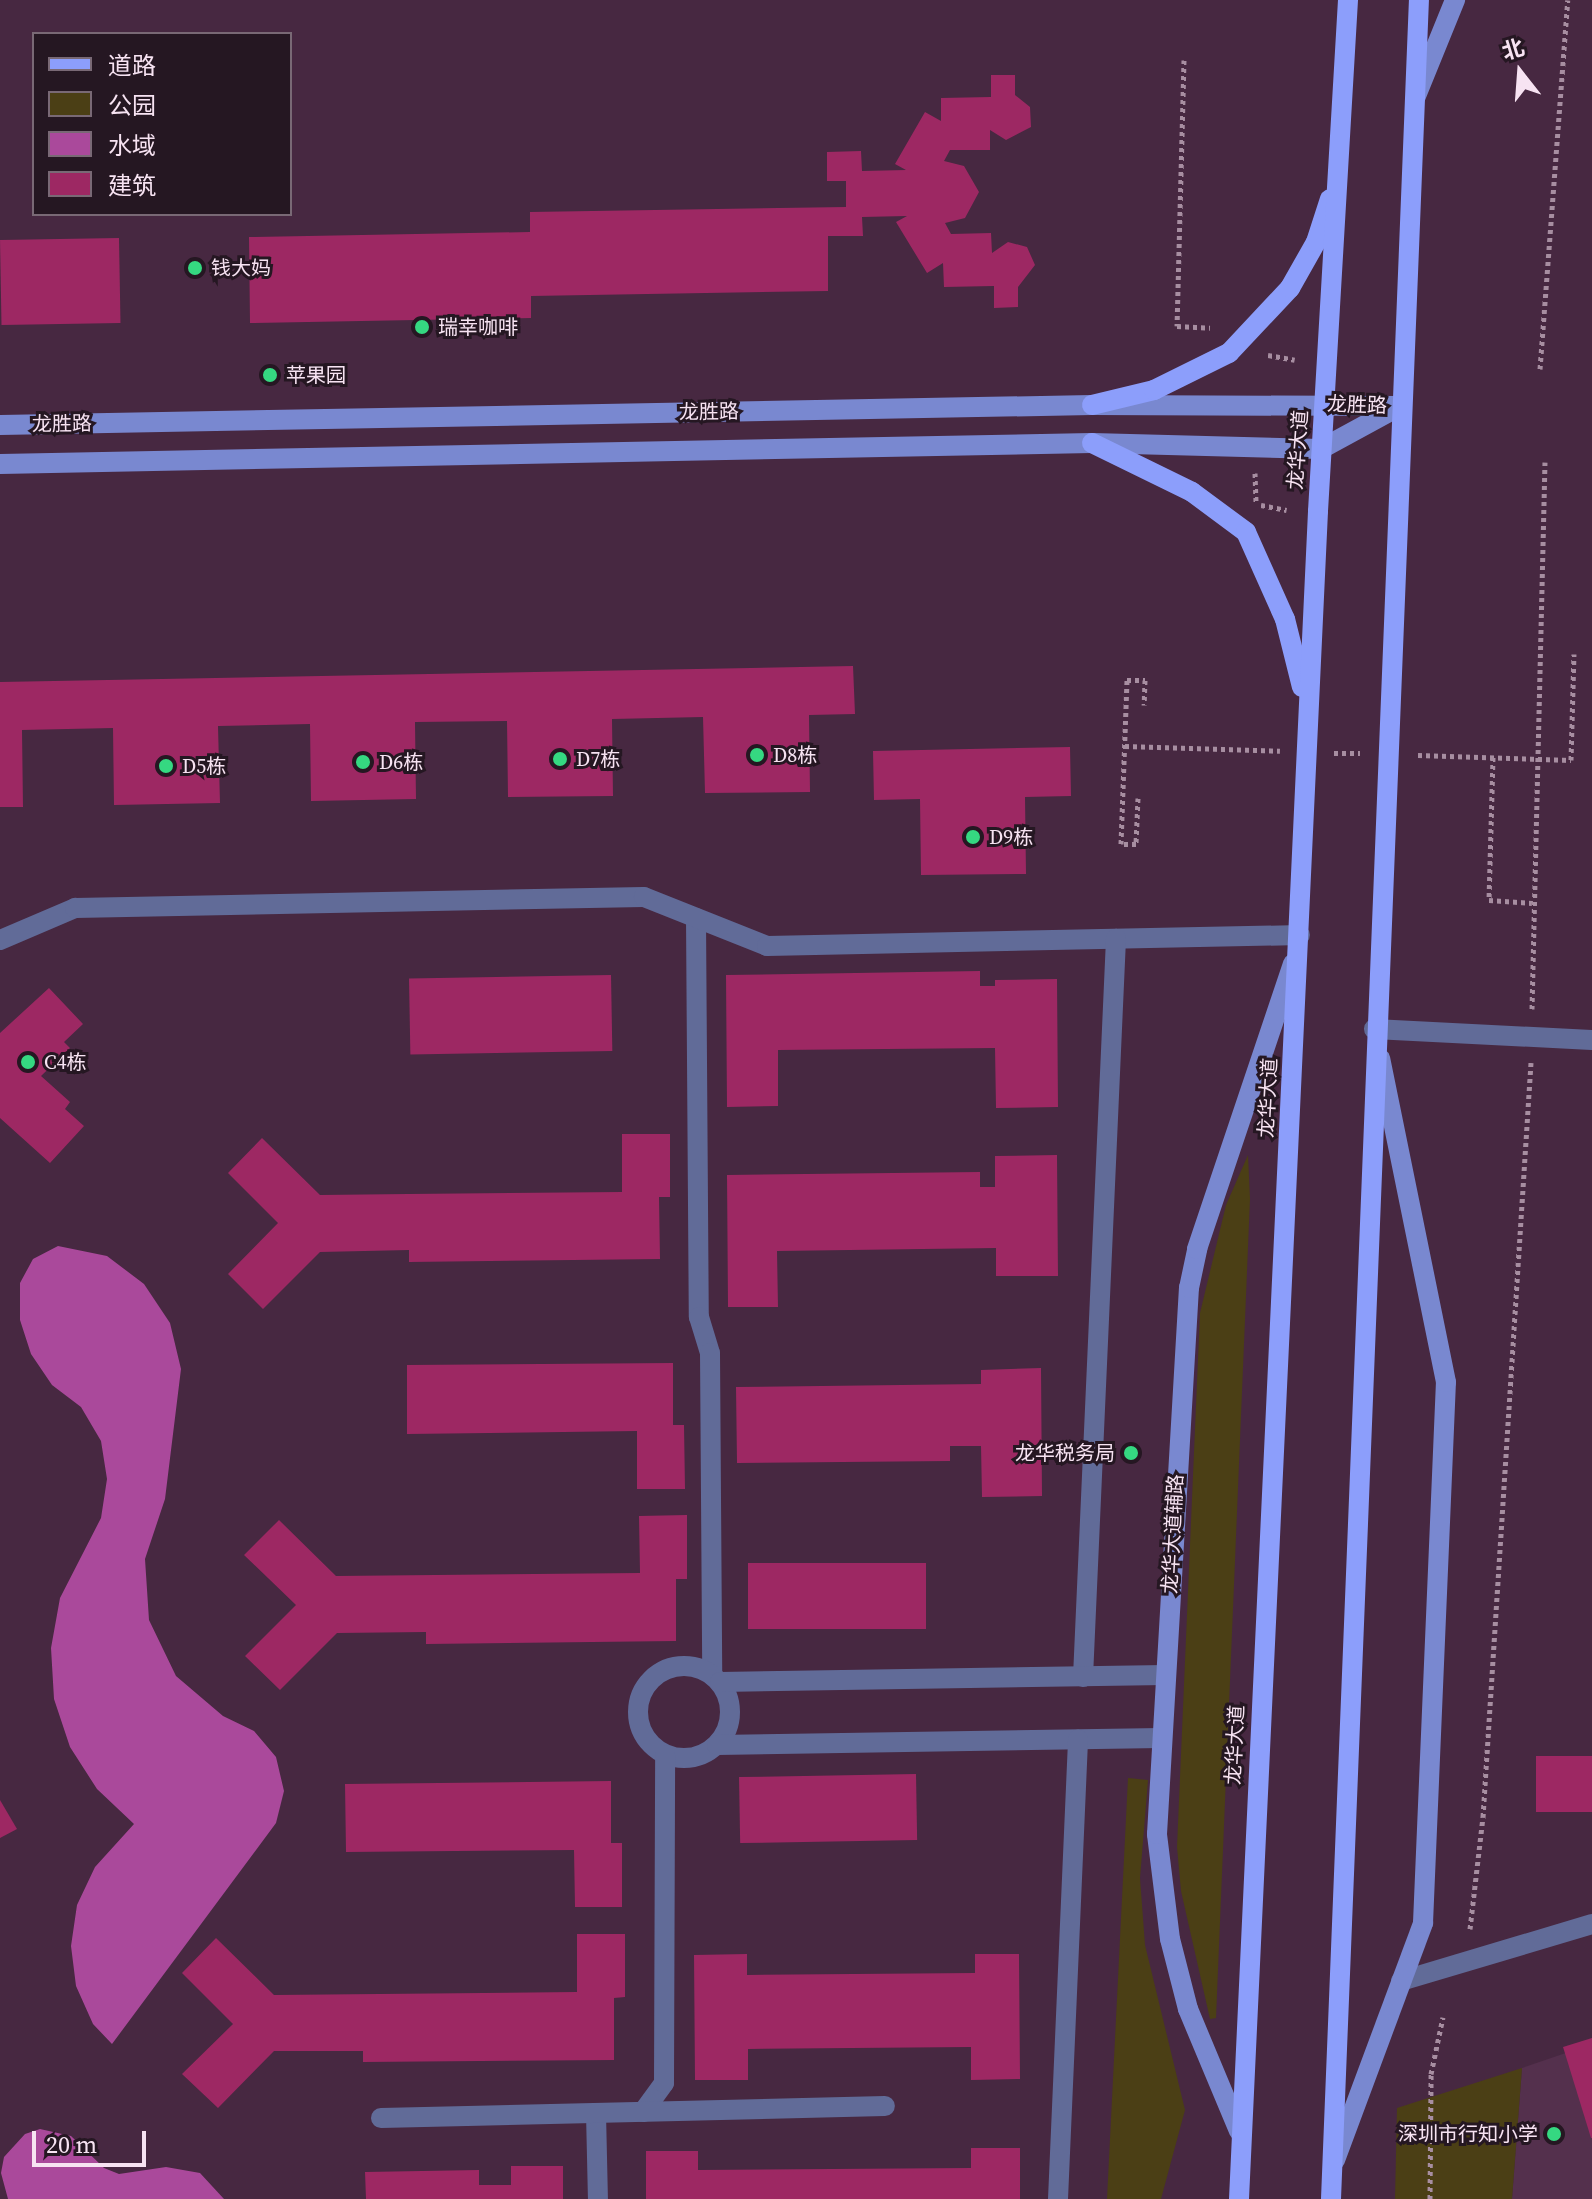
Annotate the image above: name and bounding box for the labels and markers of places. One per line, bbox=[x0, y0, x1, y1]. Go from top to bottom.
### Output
place label: 钱大妈 bbox=[211, 256, 271, 280]
marker: 钱大妈 bbox=[186, 259, 204, 277]
place label: 瑞幸咖啡 bbox=[438, 315, 518, 339]
marker: 瑞幸咖啡 bbox=[413, 318, 431, 336]
place label: 苹果园 bbox=[286, 363, 346, 387]
marker: 苹果园 bbox=[261, 366, 279, 384]
place label: D8栋 bbox=[773, 743, 817, 767]
marker: D8栋 bbox=[748, 746, 766, 764]
place label: D7栋 bbox=[576, 747, 620, 771]
place label: D6栋 bbox=[379, 750, 423, 774]
marker: D7栋 bbox=[551, 750, 569, 768]
marker: D6栋 bbox=[354, 753, 372, 771]
place label: D5栋 bbox=[182, 754, 226, 778]
marker: D5栋 bbox=[157, 757, 175, 775]
place label: D9栋 bbox=[989, 825, 1033, 849]
marker: D9栋 bbox=[964, 828, 982, 846]
place label: C4栋 bbox=[44, 1050, 87, 1074]
marker: C4栋 bbox=[19, 1053, 37, 1071]
place label: 龙华税务局 bbox=[1015, 1441, 1115, 1465]
marker: 龙华税务局 bbox=[1122, 1444, 1140, 1462]
place label: 深圳市行知小学 bbox=[1398, 2122, 1538, 2146]
marker: 深圳市行知小学 bbox=[1545, 2125, 1563, 2143]

